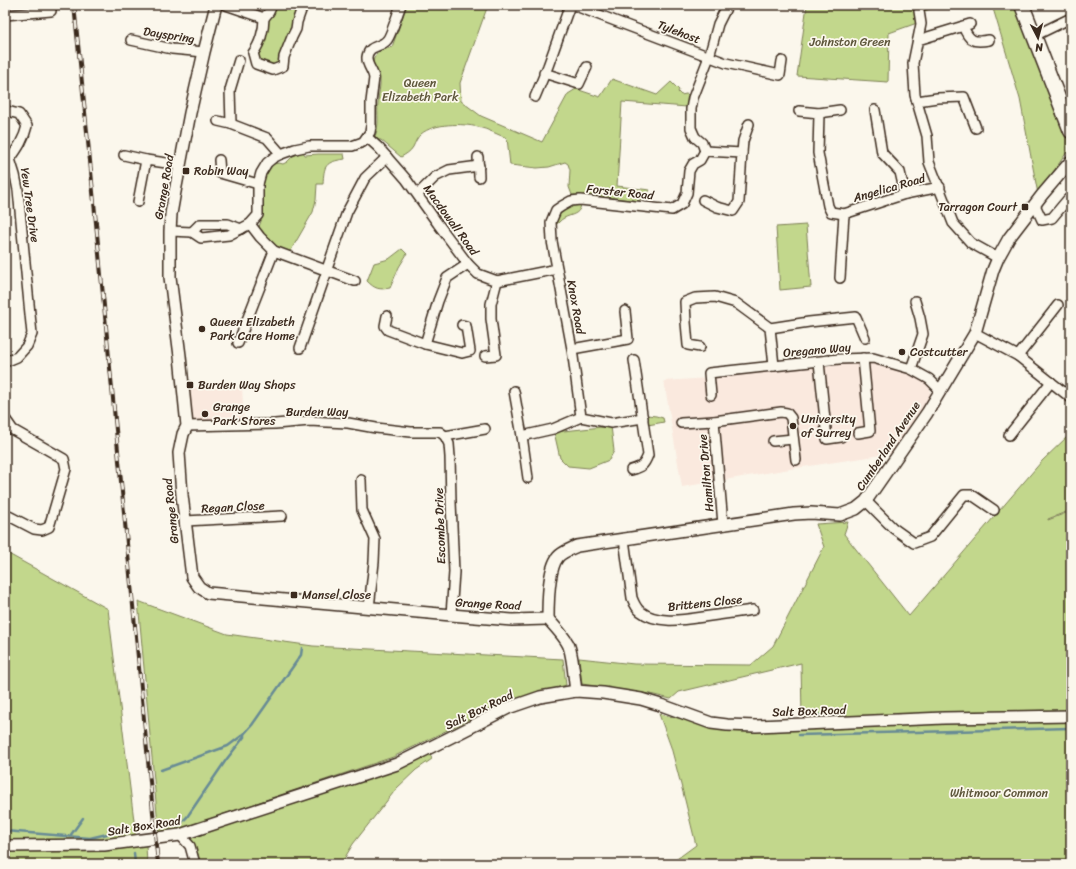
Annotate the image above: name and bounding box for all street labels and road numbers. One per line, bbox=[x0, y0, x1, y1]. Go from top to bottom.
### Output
street label: Tylehost bbox=[654, 14, 704, 50]
street label: Dayspring bbox=[142, 20, 196, 50]
street label: Grange Road bbox=[147, 151, 181, 221]
street label: Yew Tree Drive bbox=[14, 166, 46, 244]
street label: Angelica Road bbox=[849, 167, 928, 209]
street label: Forster Road bbox=[585, 178, 655, 207]
street label: Macdowall Road bbox=[417, 179, 485, 261]
street label: Knox Road bbox=[560, 278, 592, 337]
street label: Oregano Way bbox=[782, 336, 853, 364]
street label: Cumberland Avenue bbox=[850, 396, 926, 495]
street label: Burden Way bbox=[286, 401, 349, 423]
street label: Hamilton Drive bbox=[692, 433, 720, 513]
street label: Grange Road bbox=[156, 475, 185, 545]
street label: Escombe Drive bbox=[428, 487, 452, 565]
street label: Regan Close bbox=[201, 494, 265, 520]
street label: Brittens Close bbox=[667, 588, 743, 618]
street label: Grange Road bbox=[455, 591, 523, 617]
street label: Salt Box Road bbox=[441, 683, 519, 736]
street label: Salt Box Road bbox=[772, 699, 848, 723]
street label: Salt Box Road bbox=[106, 809, 184, 843]

